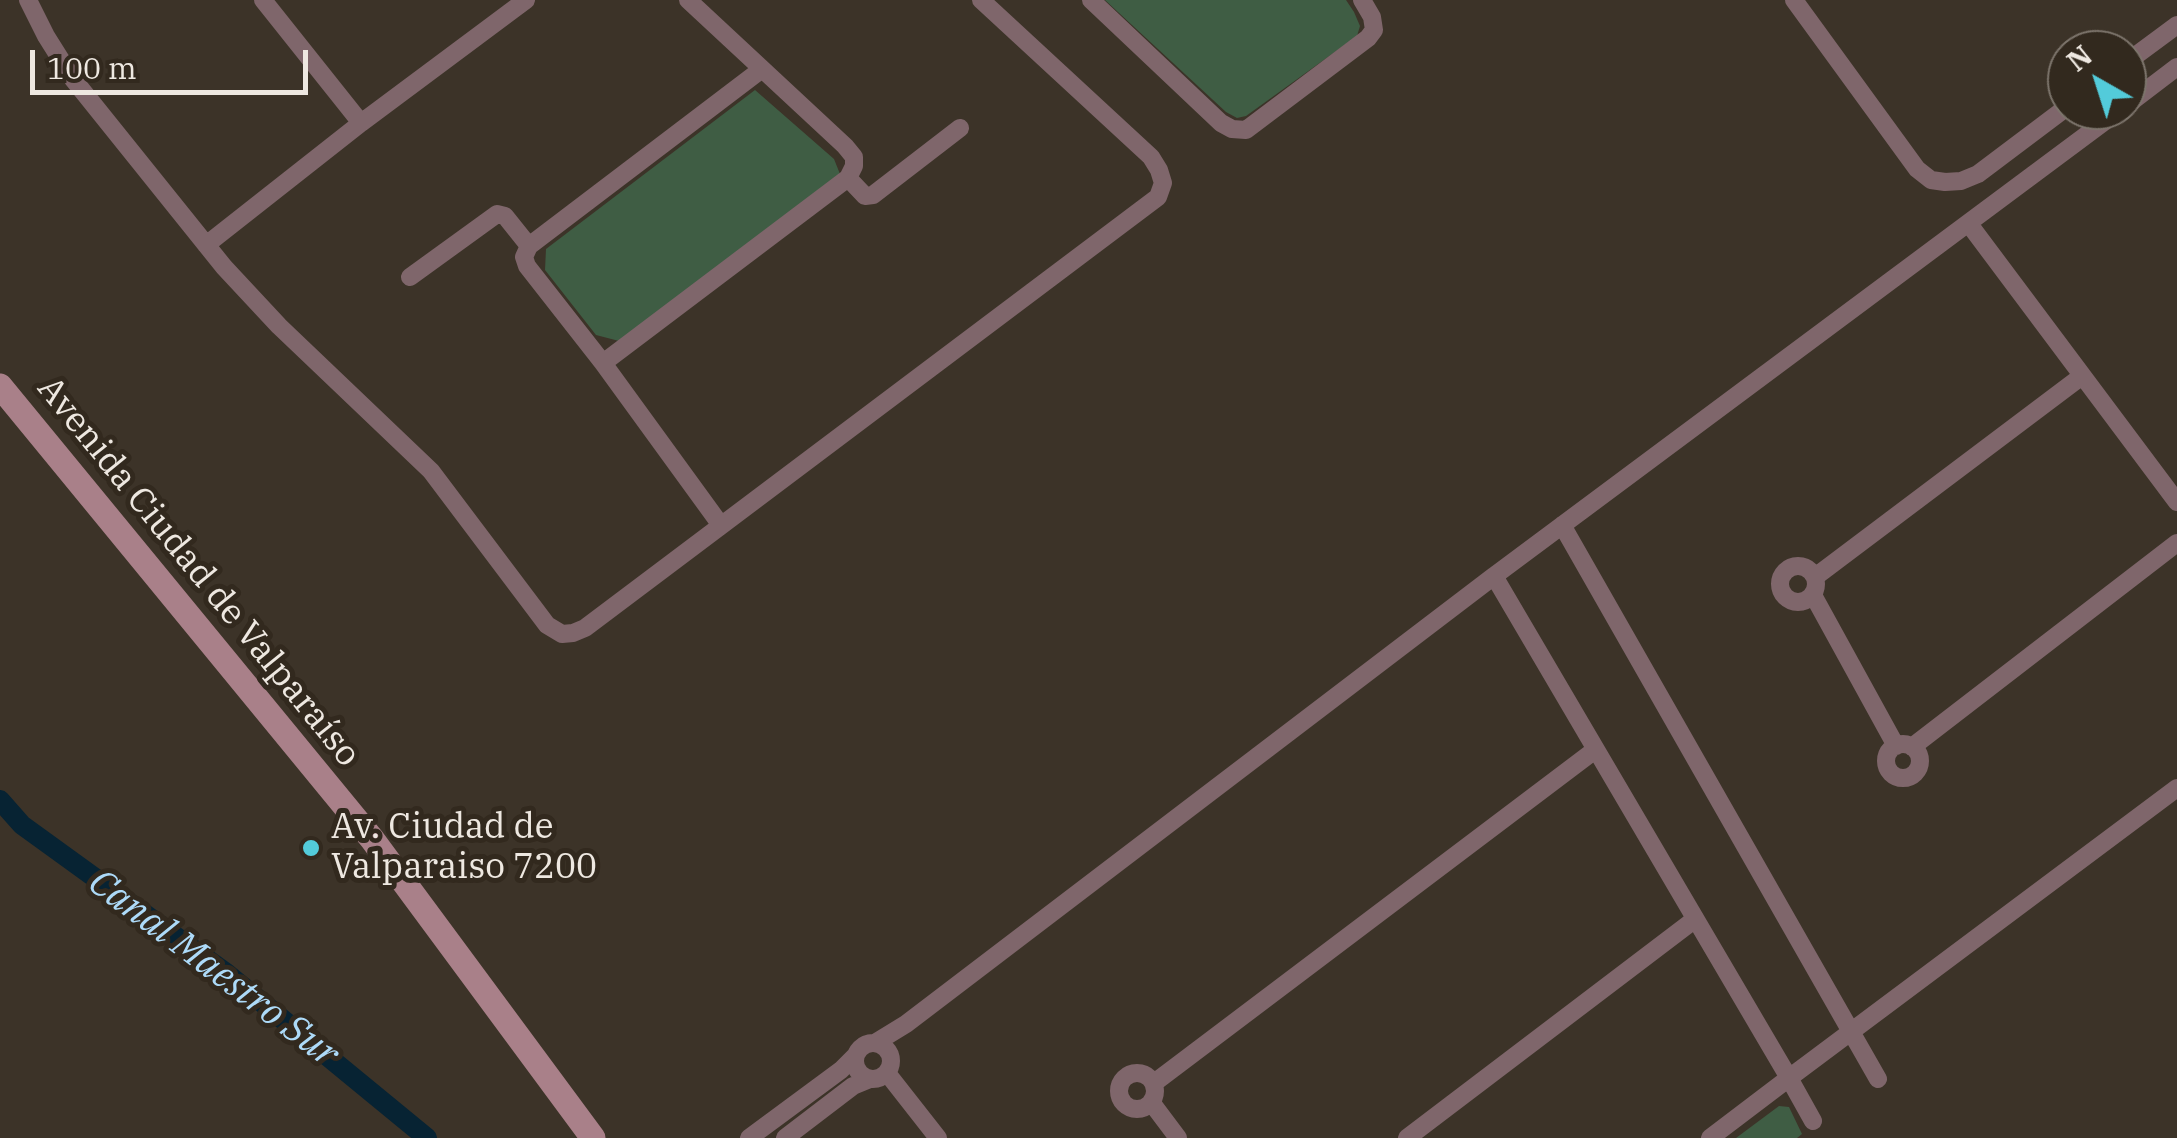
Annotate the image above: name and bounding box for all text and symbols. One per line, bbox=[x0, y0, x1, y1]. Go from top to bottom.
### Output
scale bar bbox=[35, 30, 312, 92]
north arrow bbox=[2047, 30, 2147, 130]
text: N bbox=[2059, 37, 2099, 79]
text: 100 m bbox=[47, 48, 137, 87]
street label: Avenida Ciudad de Valparaíso bbox=[28, 369, 368, 775]
place label: Av. Ciudad de Valparaiso 7200 bbox=[331, 807, 597, 889]
marker: Av. Ciudad de Valparaiso 7200 bbox=[300, 837, 322, 859]
water label: Canal Maestro Sur bbox=[79, 860, 347, 1078]

